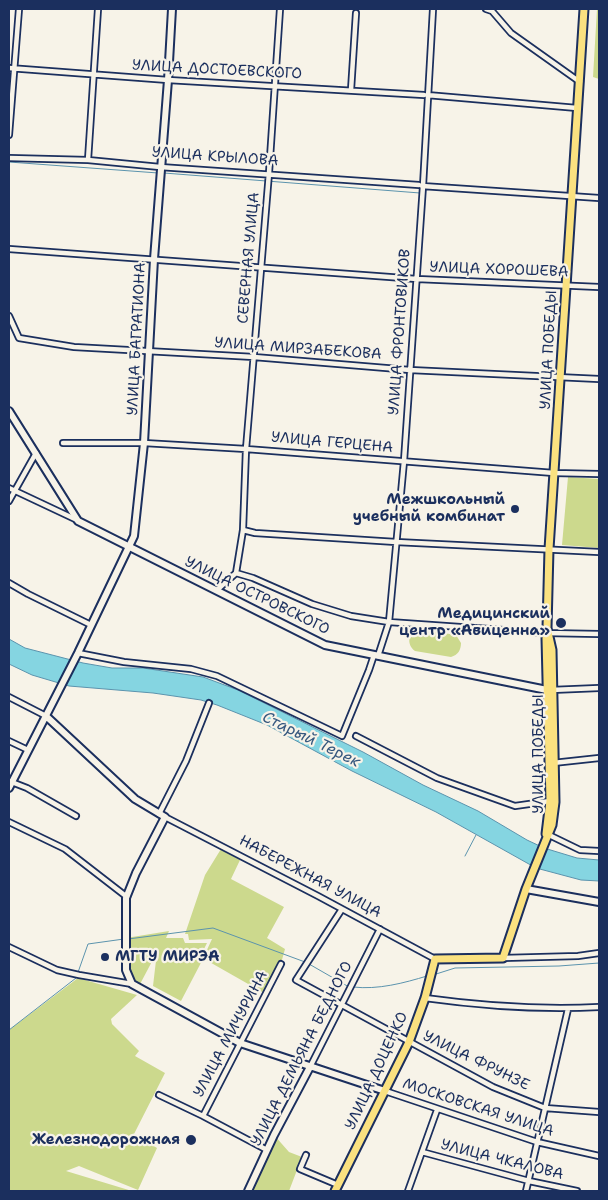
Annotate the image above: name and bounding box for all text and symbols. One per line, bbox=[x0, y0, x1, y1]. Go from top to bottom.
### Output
street label: УЛИЦА ДОСТОЕВСКОГО bbox=[131, 57, 303, 83]
street label: УЛИЦА КРЫЛОВА bbox=[151, 144, 279, 170]
street label: СЕВЕРНАЯ УЛИЦА bbox=[234, 192, 264, 324]
street label: УЛИЦА ФРОНТОВИКОВ bbox=[385, 248, 415, 416]
street label: УЛИЦА ХОРОШЕВА bbox=[429, 259, 569, 281]
street label: УЛИЦА БАГРАТИОНА bbox=[124, 262, 150, 416]
street label: УЛИЦА ПОБЕДЫ bbox=[537, 290, 561, 410]
street label: УЛИЦА МИРЗАБЕКОВА bbox=[214, 334, 382, 364]
street label: УЛИЦА ГЕРЦЕНА bbox=[270, 429, 394, 457]
place label: Межшкольный учебный комбинат bbox=[353, 491, 505, 526]
marker: Межшкольный учебный комбинат bbox=[509, 503, 521, 515]
street label: УЛИЦА ОСТРОВСКОГО bbox=[182, 553, 332, 639]
place label: Медицинский центр «Авиценна» bbox=[399, 605, 550, 640]
marker: Медицинский центр «Авиценна» bbox=[554, 616, 568, 630]
street label: УЛИЦА ПОБЕДЫ bbox=[530, 694, 548, 814]
water label: Старый Терек bbox=[259, 708, 363, 772]
street label: НАБЕРЕЖНАЯ УЛИЦА bbox=[236, 832, 384, 922]
place label: МГТУ МИРЭА bbox=[115, 948, 219, 966]
marker: МГТУ МИРЭА bbox=[99, 951, 111, 963]
street label: УЛИЦА ДЕМЬЯНА БЕДНОГО bbox=[247, 959, 357, 1149]
street label: УЛИЦА МИЧУРИНА bbox=[190, 968, 272, 1100]
street label: УЛИЦА ДОЦЕНКО bbox=[342, 1009, 412, 1133]
street label: УЛИЦА ФРУНЗЕ bbox=[420, 1027, 532, 1095]
street label: МОСКОВСКАЯ УЛИЦА bbox=[400, 1075, 556, 1141]
place label: Железнодорожная bbox=[32, 1131, 180, 1149]
marker: Железнодорожная bbox=[184, 1133, 198, 1147]
street label: УЛИЦА ЧКАЛОВА bbox=[439, 1136, 565, 1184]

